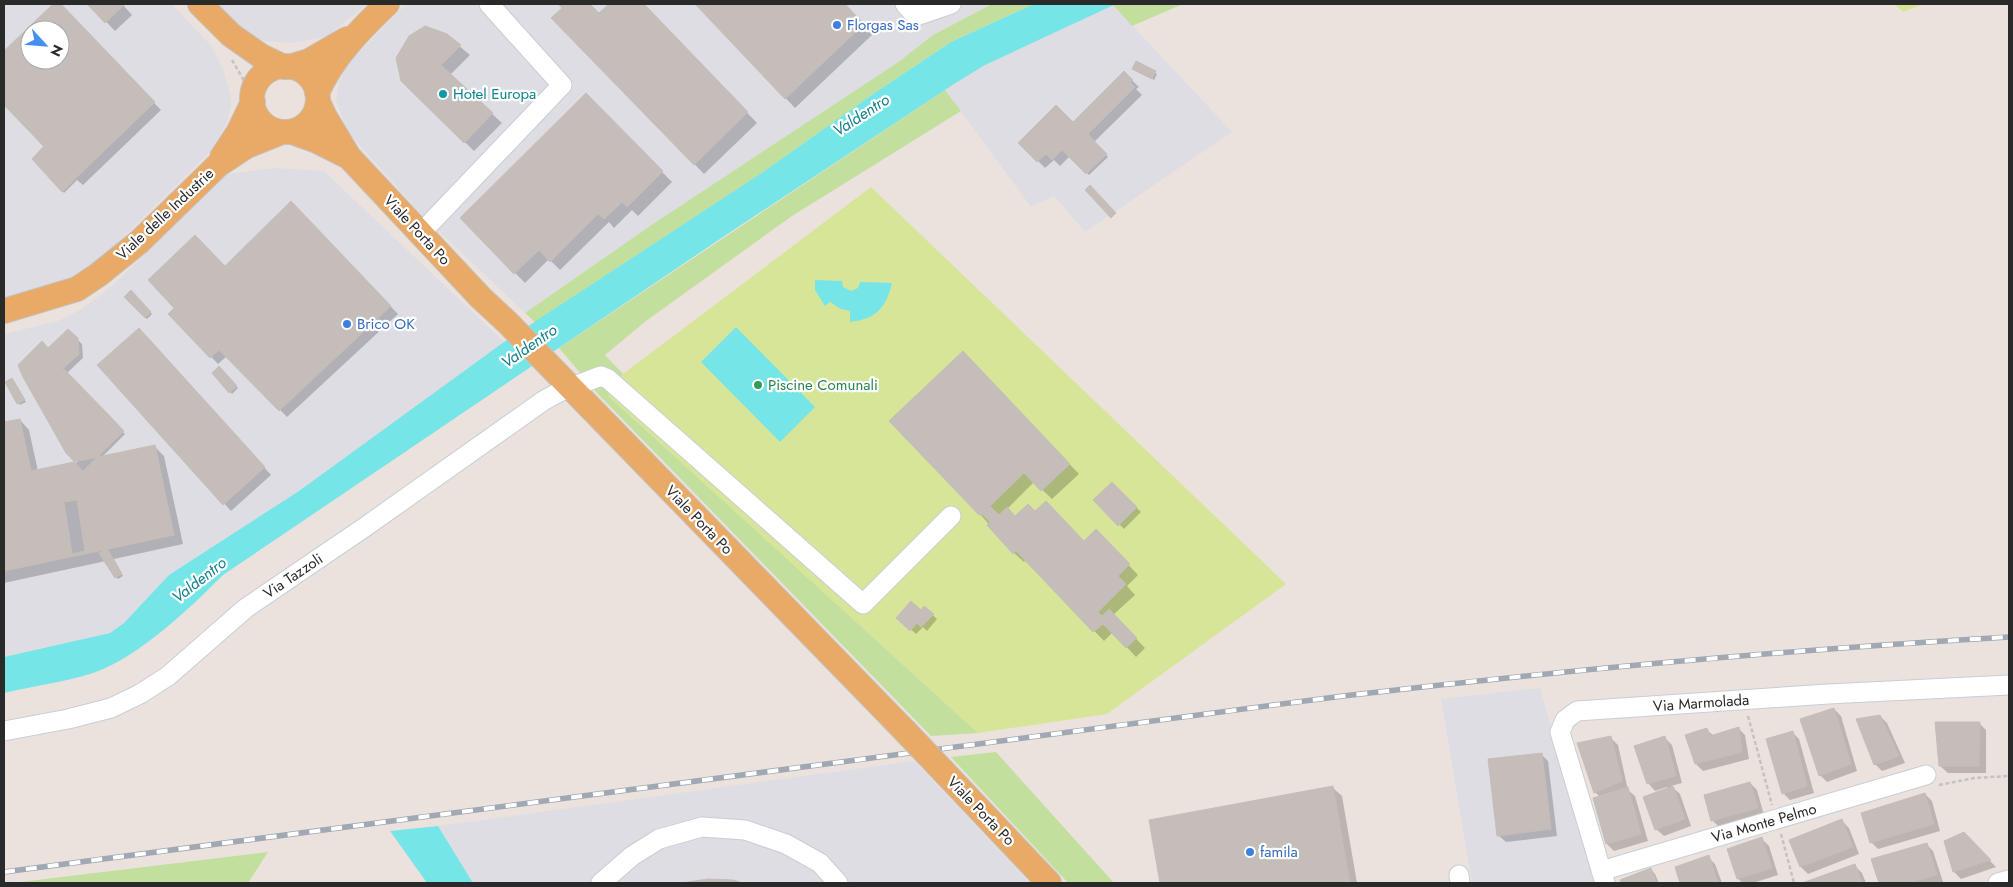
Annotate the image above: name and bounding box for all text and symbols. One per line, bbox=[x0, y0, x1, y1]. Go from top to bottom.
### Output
place label: Florgas Sas bbox=[847, 14, 919, 36]
marker: Florgas Sas bbox=[831, 19, 843, 31]
north arrow bbox=[20, 20, 70, 70]
text: N bbox=[45, 41, 68, 60]
place label: Hotel Europa bbox=[453, 83, 536, 105]
marker: Hotel Europa bbox=[437, 88, 449, 100]
water label: Valdentro bbox=[828, 88, 894, 142]
street label: Viale delle Industrie bbox=[111, 163, 219, 265]
street label: Viale Porta Po bbox=[379, 190, 455, 270]
place label: Brico OK bbox=[357, 313, 415, 335]
marker: Brico OK bbox=[341, 318, 353, 330]
water label: Valdentro bbox=[496, 318, 562, 374]
place label: Piscine Comunali bbox=[768, 374, 878, 396]
marker: Piscine Comunali bbox=[752, 379, 764, 391]
street label: Viale Porta Po bbox=[660, 480, 738, 560]
street label: Via Tazzoli bbox=[259, 548, 327, 604]
water label: Valdentro bbox=[167, 551, 231, 609]
street label: Via Marmolada bbox=[1652, 689, 1750, 717]
street label: Viale Porta Po bbox=[942, 771, 1020, 851]
street label: Via Monte Pelmo bbox=[1709, 797, 1819, 849]
place label: famila bbox=[1260, 841, 1298, 863]
marker: famila bbox=[1244, 846, 1256, 858]

